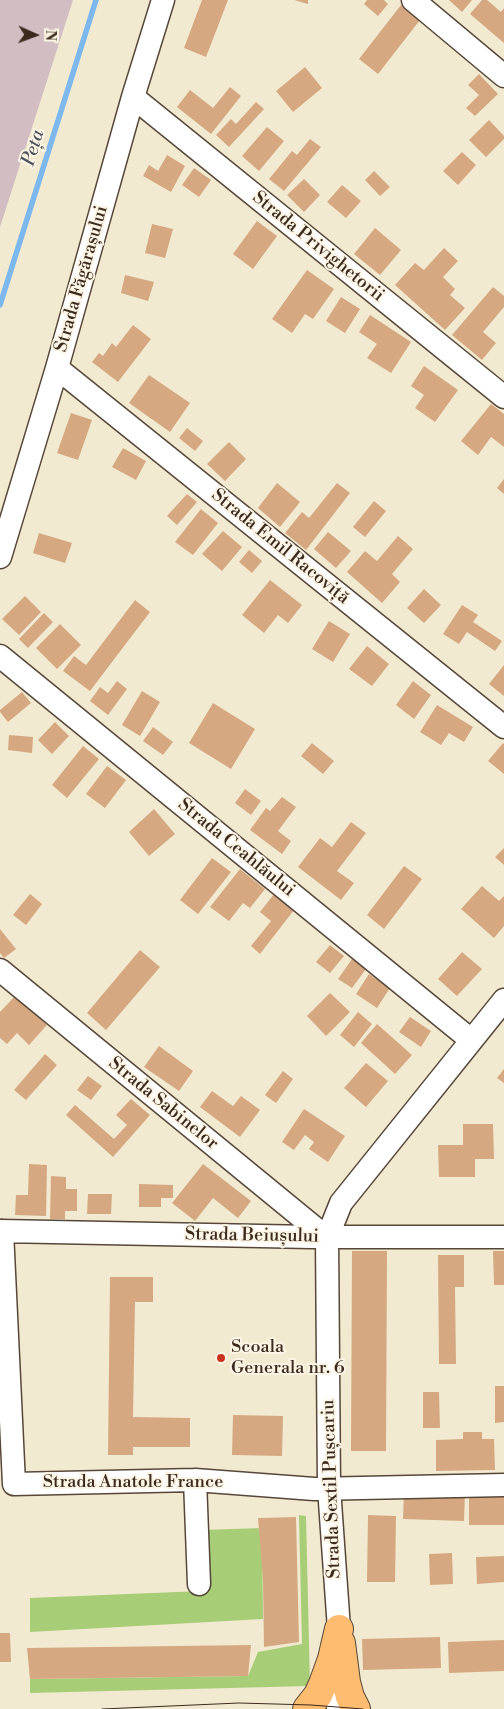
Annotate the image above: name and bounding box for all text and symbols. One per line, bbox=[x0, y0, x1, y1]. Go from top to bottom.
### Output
north arrow bbox=[10, 10, 60, 60]
text: N bbox=[41, 30, 59, 41]
water label: Peța bbox=[18, 127, 50, 169]
street label: Strada Privighetorii bbox=[248, 187, 388, 307]
street label: Strada Făgărașului bbox=[51, 203, 113, 355]
street label: Strada Emil Racoviță bbox=[207, 485, 353, 609]
street label: Strada Ceahlăului bbox=[173, 794, 299, 902]
street label: Strada Sabinelor bbox=[104, 1053, 222, 1155]
street label: Strada Beiușului bbox=[185, 1224, 319, 1248]
place label: Scoala Generala nr. 6 bbox=[231, 1337, 345, 1380]
marker: Scoala Generala nr. 6 bbox=[215, 1352, 227, 1364]
street label: Strada Sextil Pușcariu bbox=[318, 1399, 346, 1579]
street label: Strada Anatole France bbox=[43, 1472, 223, 1494]

